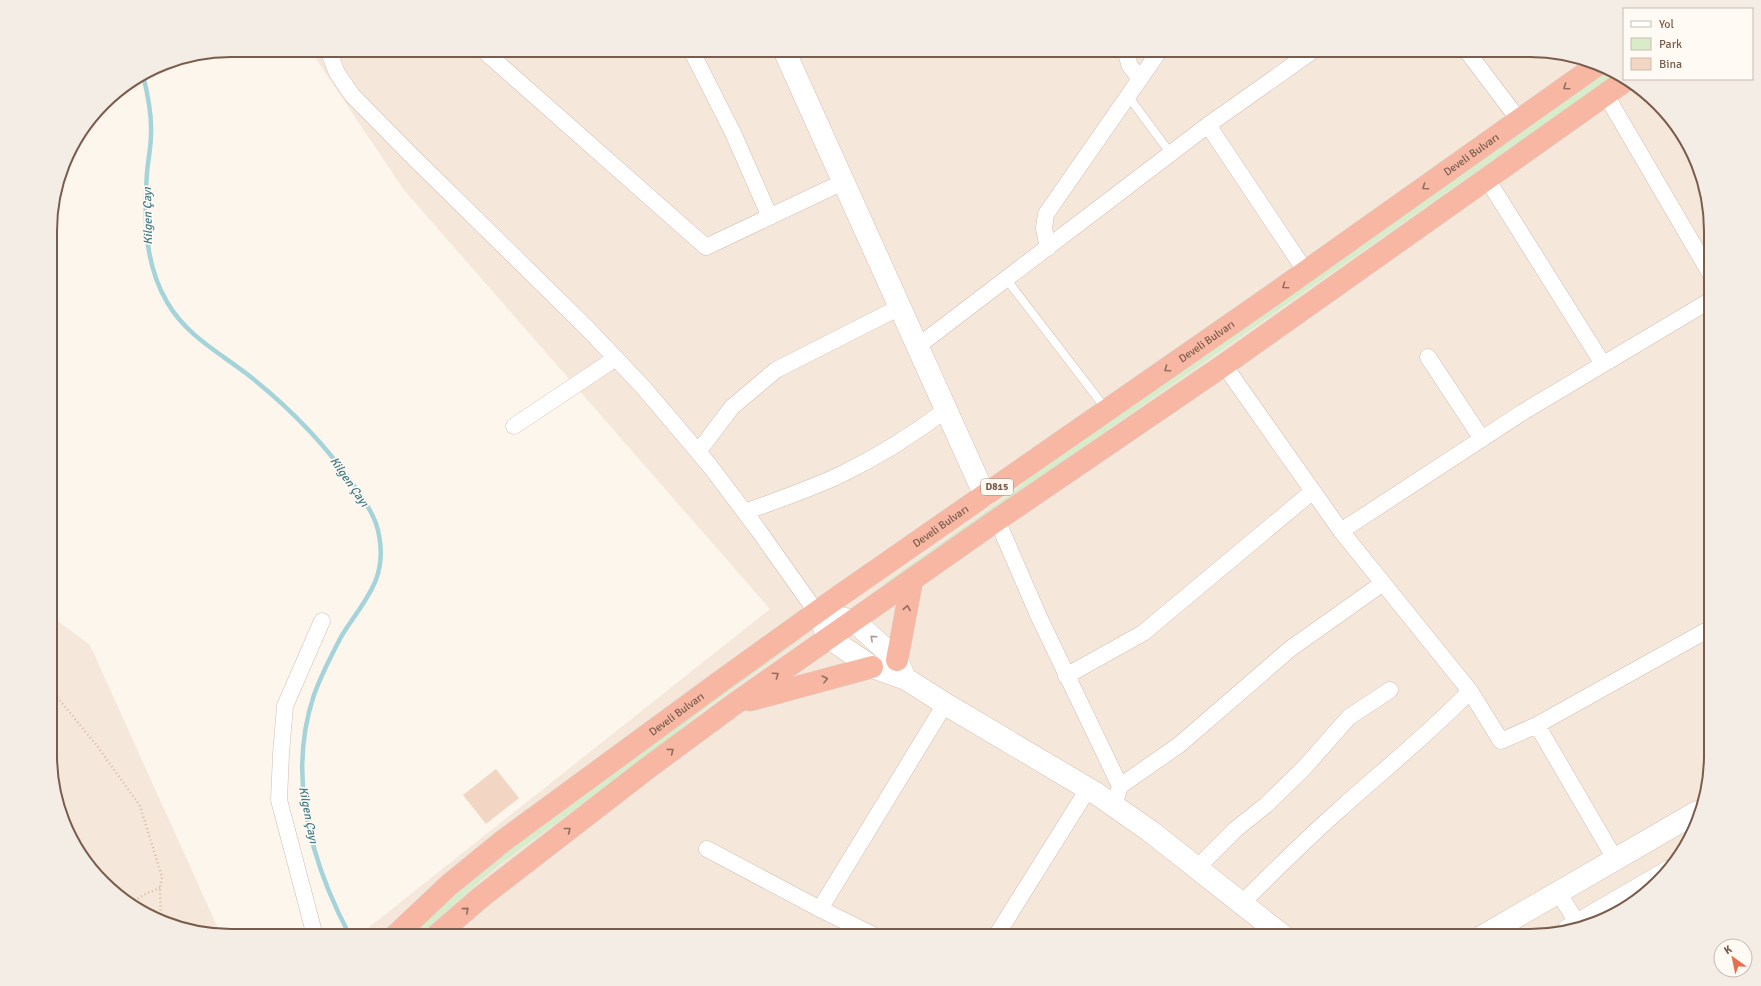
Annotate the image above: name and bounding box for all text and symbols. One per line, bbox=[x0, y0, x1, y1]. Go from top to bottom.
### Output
legend bbox=[1623, 8, 1753, 80]
text: Yol bbox=[1659, 17, 1675, 32]
text: Park bbox=[1659, 37, 1682, 52]
text: Bina bbox=[1659, 57, 1682, 72]
one-way arrow bbox=[1563, 82, 1570, 89]
street label: Develi Bulvarı bbox=[1441, 130, 1501, 178]
one-way arrow bbox=[1423, 182, 1430, 189]
water label: Kilgen Çayı bbox=[140, 186, 156, 245]
one-way arrow bbox=[1282, 281, 1289, 289]
street label: Develi Bulvarı bbox=[1176, 317, 1237, 365]
one-way arrow bbox=[1164, 364, 1171, 372]
water label: Kilgen Çayı bbox=[326, 454, 372, 510]
road number: D815 bbox=[981, 479, 1013, 495]
street label: Develi Bulvarı bbox=[910, 502, 971, 550]
one-way arrow bbox=[902, 604, 911, 611]
one-way arrow bbox=[870, 636, 878, 643]
one-way arrow bbox=[772, 672, 779, 680]
one-way arrow bbox=[821, 675, 828, 683]
street label: Develi Bulvarı bbox=[646, 689, 706, 738]
one-way arrow bbox=[666, 749, 673, 756]
water label: Kilgen Çayı bbox=[295, 785, 321, 845]
one-way arrow bbox=[563, 828, 570, 835]
one-way arrow bbox=[461, 908, 468, 915]
north arrow bbox=[1713, 938, 1753, 978]
text: K bbox=[1721, 943, 1734, 957]

